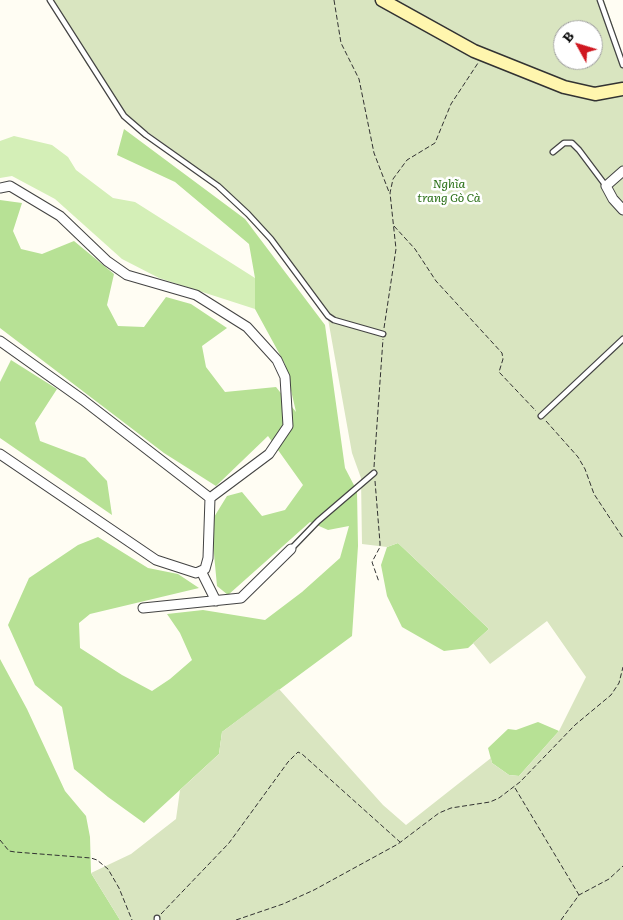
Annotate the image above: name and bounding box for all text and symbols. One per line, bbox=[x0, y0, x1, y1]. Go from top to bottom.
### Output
north arrow bbox=[553, 20, 603, 70]
text: B bbox=[556, 26, 578, 46]
park label: Nghĩa trang Gò Cà bbox=[417, 177, 481, 205]

